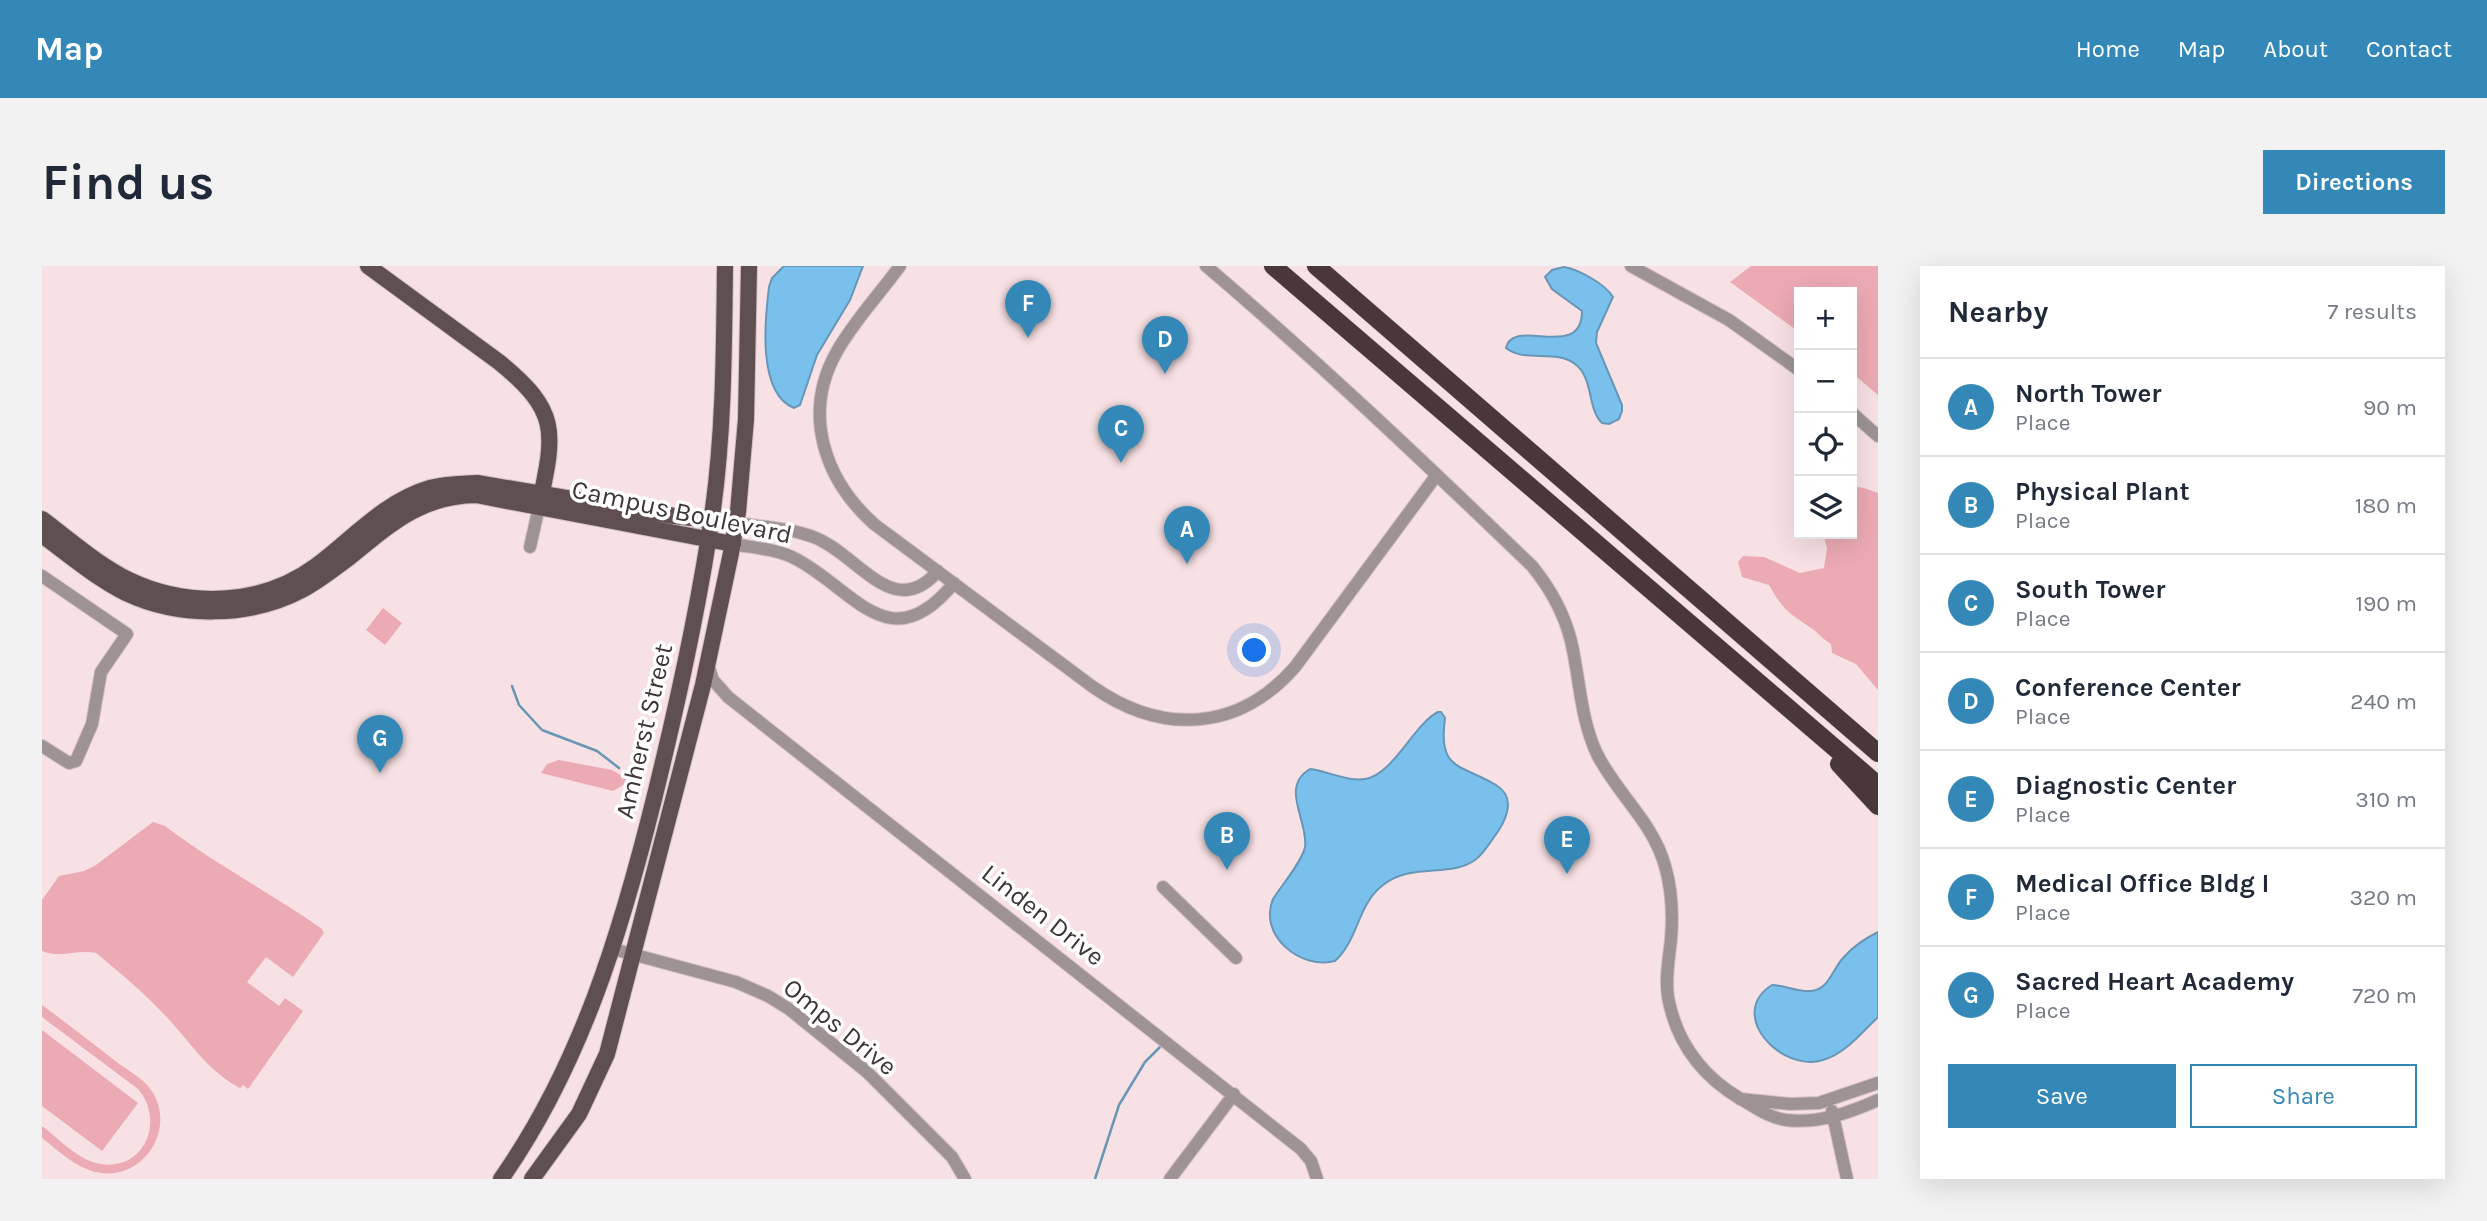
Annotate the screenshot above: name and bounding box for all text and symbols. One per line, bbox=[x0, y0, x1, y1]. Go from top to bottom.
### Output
text: Map bbox=[35, 30, 103, 68]
text: Home bbox=[2076, 35, 2140, 63]
text: Map bbox=[2178, 35, 2225, 63]
text: About bbox=[2263, 35, 2328, 63]
text: Contact bbox=[2366, 35, 2452, 63]
button: Directions bbox=[2263, 150, 2445, 214]
text: Find us bbox=[42, 154, 214, 211]
pin: F bbox=[1005, 280, 1051, 338]
map controls bbox=[1794, 287, 1857, 539]
button: + bbox=[1794, 287, 1857, 350]
text: Nearby bbox=[1948, 294, 2048, 330]
text: 7 results bbox=[2327, 298, 2417, 325]
pin: D bbox=[1142, 316, 1188, 374]
button: − bbox=[1794, 350, 1857, 413]
text: North Tower bbox=[2015, 378, 2161, 409]
text: A bbox=[1964, 394, 1978, 421]
text: 90 m bbox=[2363, 394, 2417, 421]
pin: C bbox=[1098, 405, 1144, 463]
text: Place bbox=[2015, 409, 2071, 436]
button: locate bbox=[1794, 413, 1857, 476]
street label: Campus Boulevard bbox=[569, 474, 795, 550]
button: layers bbox=[1794, 476, 1857, 539]
text: Physical Plant bbox=[2015, 476, 2190, 507]
text: B bbox=[1964, 492, 1978, 519]
text: 180 m bbox=[2355, 492, 2417, 519]
pin: A bbox=[1164, 506, 1210, 564]
text: Place bbox=[2015, 507, 2071, 534]
text: South Tower bbox=[2015, 574, 2166, 605]
text: C bbox=[1964, 590, 1978, 617]
text: 190 m bbox=[2355, 590, 2417, 617]
text: Place bbox=[2015, 605, 2071, 632]
your location bbox=[1237, 633, 1271, 667]
street label: Amherst Street bbox=[609, 640, 679, 822]
text: Conference Center bbox=[2015, 672, 2241, 703]
text: D bbox=[1963, 688, 1979, 715]
text: 240 m bbox=[2350, 688, 2417, 715]
text: Place bbox=[2015, 703, 2071, 730]
pin: G bbox=[357, 715, 403, 773]
text: Diagnostic Center bbox=[2015, 770, 2236, 801]
text: E bbox=[1964, 786, 1978, 813]
text: 310 m bbox=[2355, 786, 2417, 813]
text: Place bbox=[2015, 801, 2071, 828]
pin: B bbox=[1204, 812, 1250, 870]
pin: E bbox=[1544, 816, 1590, 874]
street label: Linden Drive bbox=[976, 858, 1110, 972]
text: Medical Office Bldg I bbox=[2015, 868, 2269, 899]
text: F bbox=[1965, 884, 1977, 911]
text: 320 m bbox=[2349, 884, 2417, 911]
text: Place bbox=[2015, 899, 2071, 926]
text: Sacred Heart Academy bbox=[2015, 966, 2294, 997]
street label: Omps Drive bbox=[777, 972, 903, 1082]
text: G bbox=[1963, 982, 1979, 1009]
text: 720 m bbox=[2352, 982, 2417, 1009]
text: Place bbox=[2015, 997, 2071, 1024]
button: Save bbox=[1948, 1064, 2176, 1128]
button: Share bbox=[2190, 1064, 2417, 1128]

